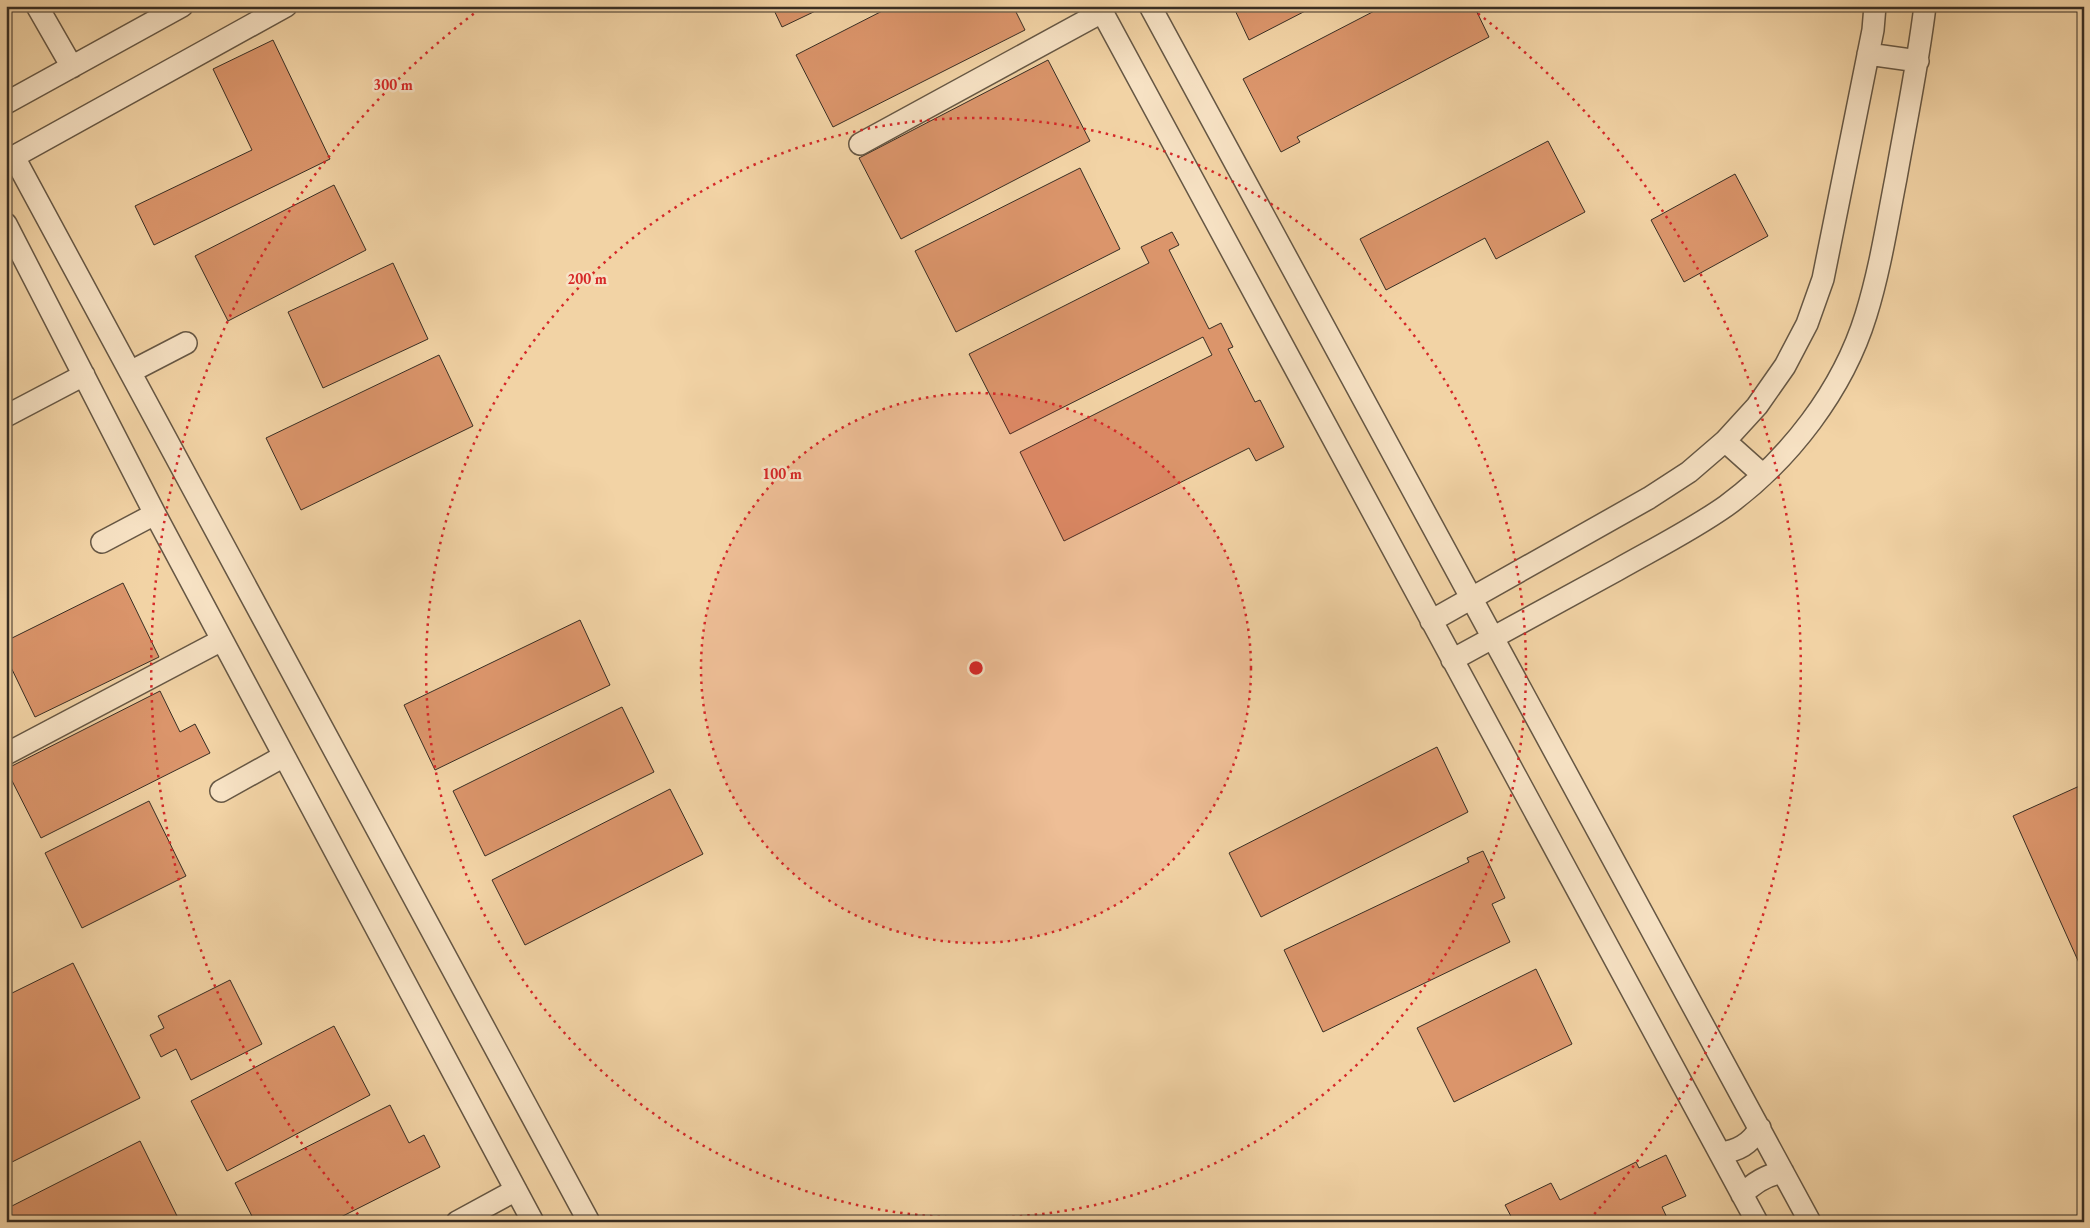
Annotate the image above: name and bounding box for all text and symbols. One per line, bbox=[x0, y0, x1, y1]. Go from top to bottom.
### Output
text: 300 m bbox=[373, 75, 413, 94]
text: 200 m bbox=[567, 269, 607, 288]
text: 100 m bbox=[762, 464, 802, 483]
centre of rings bbox=[967, 659, 985, 677]

